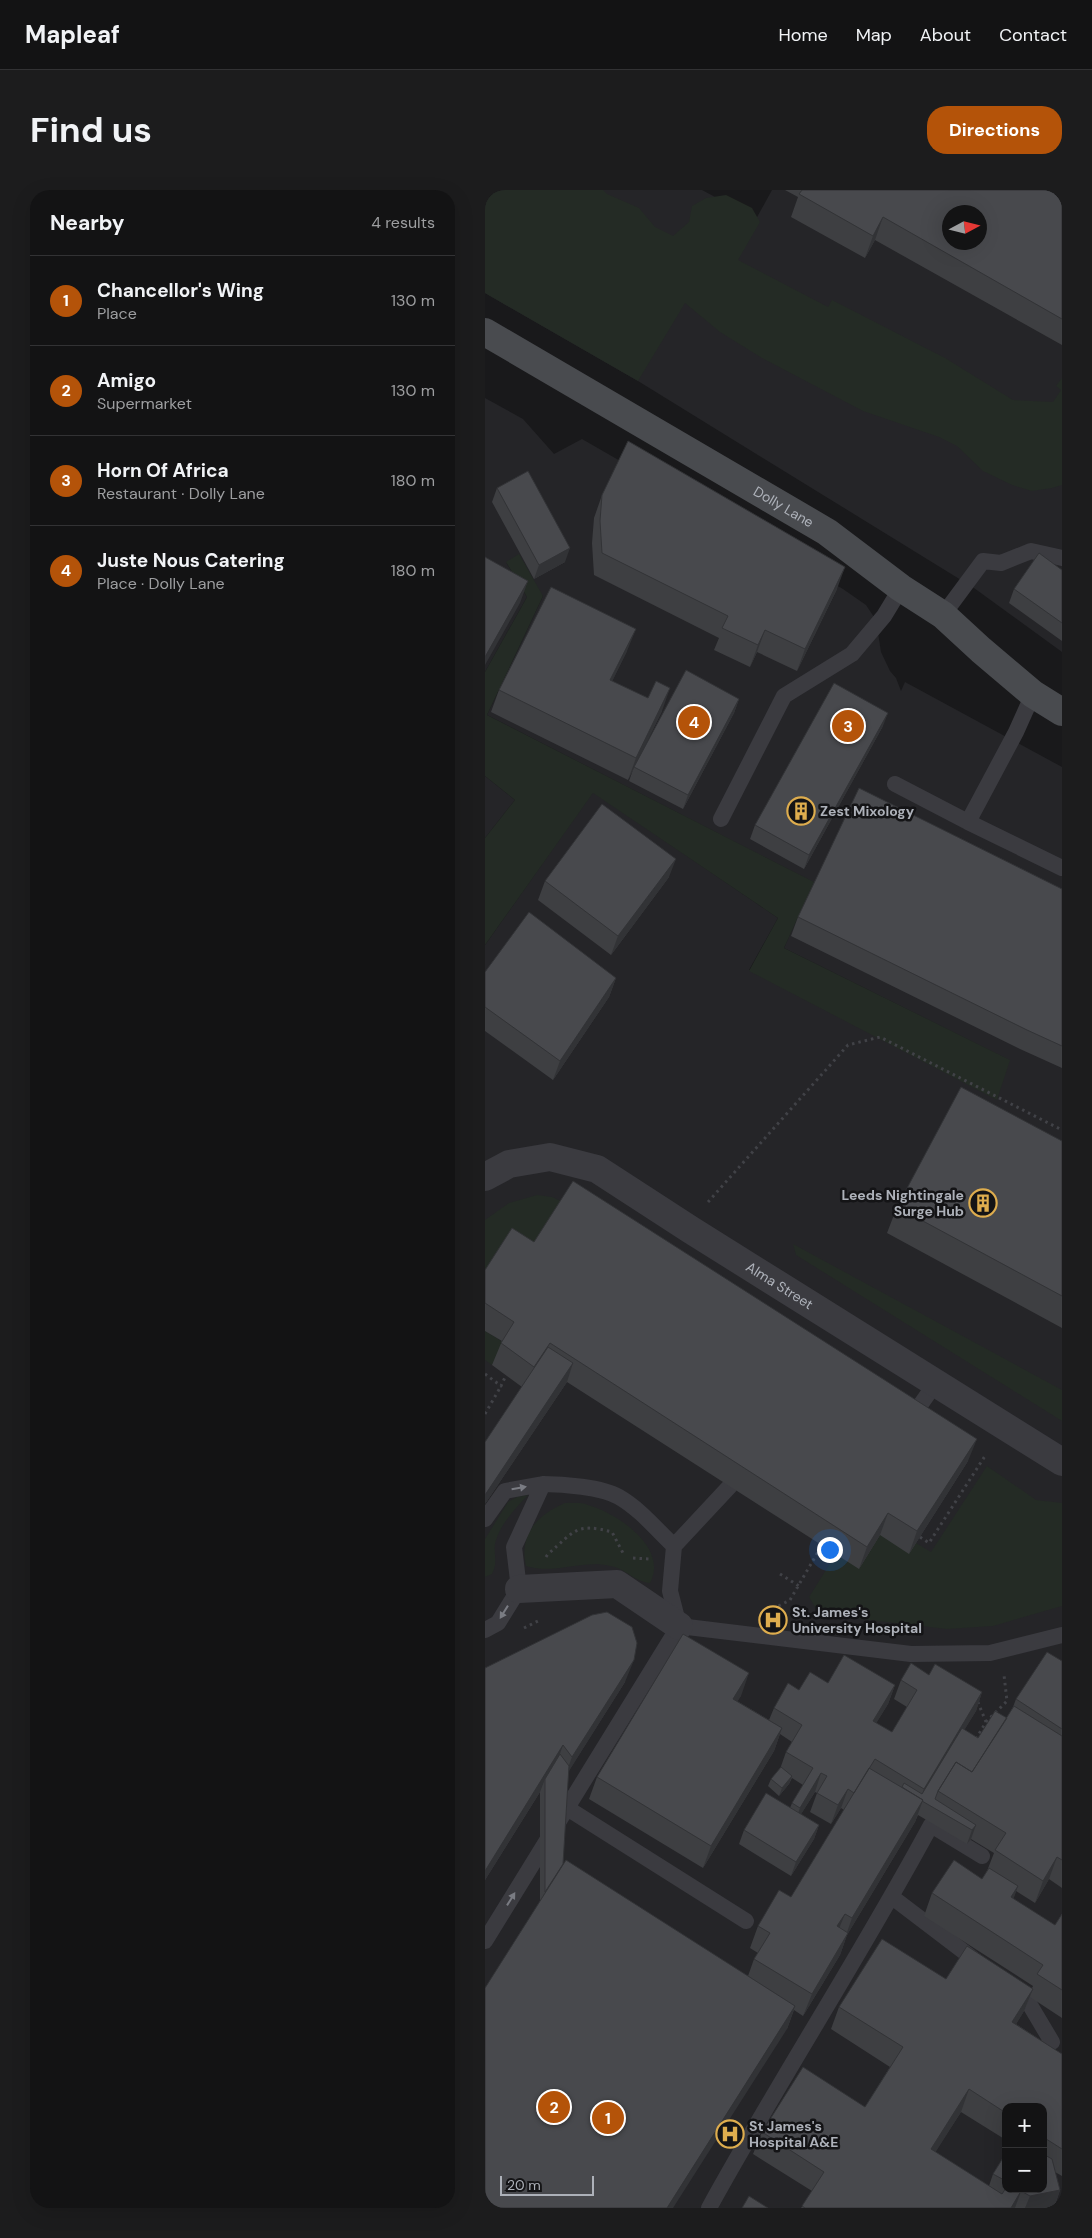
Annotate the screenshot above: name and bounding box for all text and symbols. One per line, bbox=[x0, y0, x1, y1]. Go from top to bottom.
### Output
text: Mapleaf bbox=[25, 19, 120, 50]
text: Home bbox=[778, 23, 828, 47]
text: Map bbox=[856, 23, 892, 47]
text: About bbox=[920, 23, 971, 47]
text: Contact bbox=[999, 23, 1067, 47]
button: Directions bbox=[927, 106, 1062, 154]
text: Find us bbox=[30, 107, 152, 153]
north arrow bbox=[942, 205, 987, 250]
text: Nearby bbox=[50, 209, 124, 237]
text: 4 results bbox=[371, 212, 435, 233]
text: Chancellor's Wing bbox=[97, 278, 264, 303]
text: 1 bbox=[63, 290, 69, 311]
text: 130 m bbox=[391, 290, 435, 311]
text: Place bbox=[97, 303, 137, 324]
text: Amigo bbox=[97, 368, 156, 393]
text: 2 bbox=[61, 380, 71, 401]
text: 130 m bbox=[391, 380, 435, 401]
text: Supermarket bbox=[97, 393, 192, 414]
text: Horn Of Africa bbox=[97, 458, 229, 483]
text: 3 bbox=[61, 470, 71, 491]
text: 180 m bbox=[391, 470, 435, 491]
street label: Dolly Lane bbox=[750, 482, 817, 531]
text: Restaurant · Dolly Lane bbox=[97, 483, 265, 504]
text: Juste Nous Catering bbox=[97, 548, 285, 573]
text: 4 bbox=[61, 560, 71, 581]
text: 180 m bbox=[391, 560, 435, 581]
text: Place · Dolly Lane bbox=[97, 573, 225, 594]
pin: 4 bbox=[678, 703, 710, 741]
pin: 3 bbox=[832, 707, 864, 745]
building icon: Zest Mixology bbox=[786, 796, 816, 826]
place label: Zest Mixology bbox=[820, 802, 915, 820]
place label: Leeds Nightingale Surge Hub bbox=[841, 1186, 964, 1220]
building icon: Leeds Nightingale Surge Hub bbox=[968, 1188, 998, 1218]
street label: Alma Street bbox=[743, 1258, 817, 1313]
one-way arrow bbox=[511, 1484, 527, 1492]
your location bbox=[817, 1537, 843, 1563]
place label: St. James's University Hospital bbox=[792, 1603, 922, 1637]
one-way arrow bbox=[500, 1605, 509, 1619]
hospital icon: St. James's University Hospital bbox=[758, 1605, 788, 1635]
one-way arrow bbox=[506, 1892, 515, 1906]
pin: 2 bbox=[538, 2088, 570, 2126]
pin: 1 bbox=[592, 2099, 624, 2137]
map controls bbox=[1002, 2103, 1047, 2193]
button: + bbox=[1002, 2103, 1047, 2148]
place label: St James's Hospital A&E bbox=[749, 2117, 838, 2151]
hospital icon: St James's Hospital A&E bbox=[715, 2119, 745, 2149]
button: − bbox=[1002, 2148, 1047, 2193]
scale bar bbox=[500, 2173, 594, 2196]
text: 20 m bbox=[507, 2176, 541, 2194]

